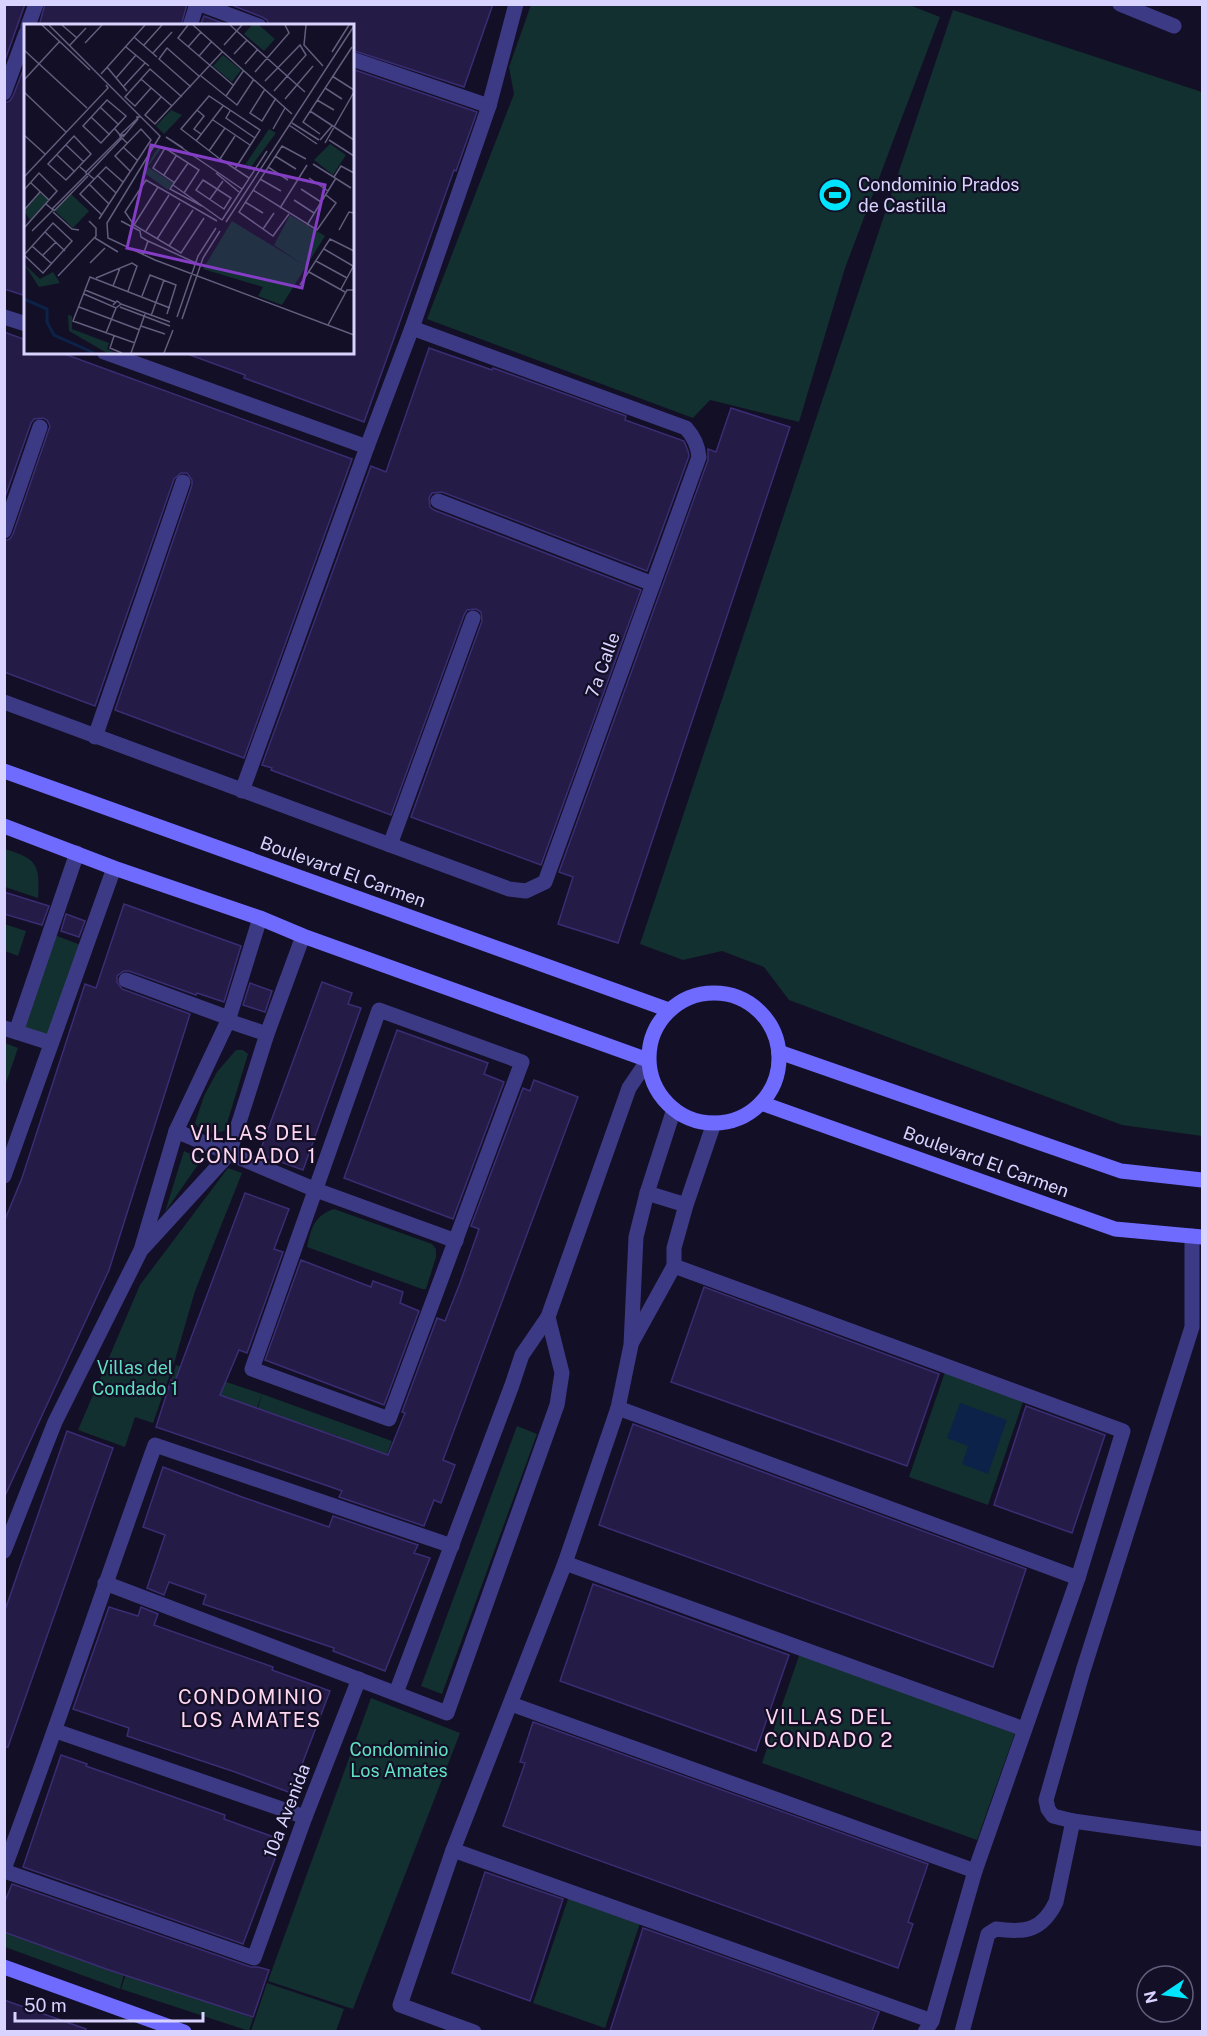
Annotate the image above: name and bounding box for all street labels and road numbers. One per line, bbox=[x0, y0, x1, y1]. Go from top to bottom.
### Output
street label: 7a Calle bbox=[581, 629, 624, 700]
street label: Boulevard El Carmen bbox=[257, 832, 429, 911]
street label: Boulevard El Carmen bbox=[900, 1122, 1072, 1201]
street label: 10a Avenida bbox=[259, 1761, 314, 1861]

